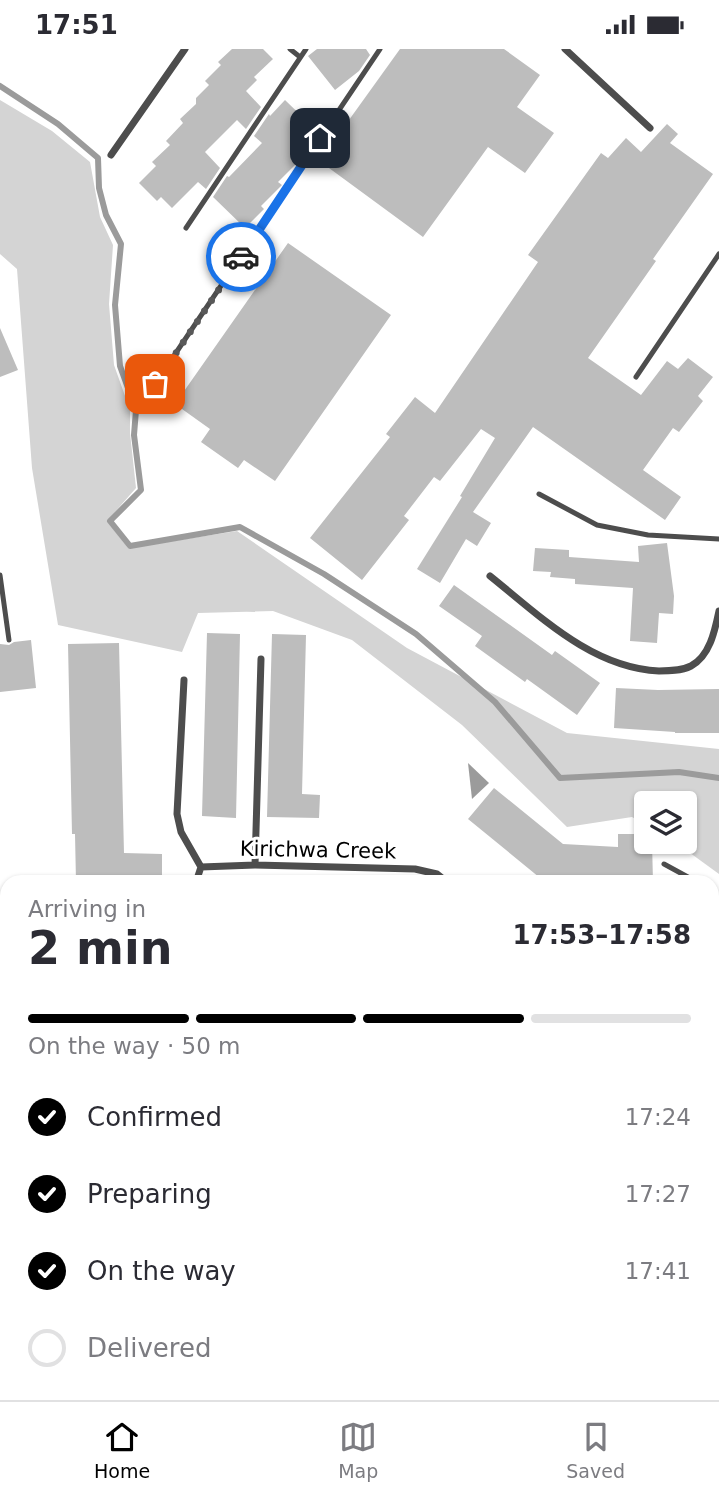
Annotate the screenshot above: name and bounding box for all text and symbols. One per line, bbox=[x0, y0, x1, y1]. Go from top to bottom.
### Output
text: 17:51 bbox=[35, 10, 118, 40]
pin bbox=[290, 108, 350, 168]
icon: home bbox=[301, 119, 339, 157]
courier bbox=[206, 222, 276, 292]
icon: car bbox=[222, 238, 260, 276]
pin bbox=[125, 354, 185, 414]
icon: bag bbox=[136, 365, 174, 403]
map controls bbox=[634, 791, 697, 854]
button: layers bbox=[634, 791, 697, 854]
street label: Kirichwa Creek bbox=[240, 837, 397, 863]
text: Arriving in bbox=[28, 896, 146, 922]
text: 17:53–17:58 bbox=[512, 920, 691, 950]
text: 2 min bbox=[28, 921, 172, 975]
text: On the way · 50 m bbox=[28, 1033, 240, 1059]
icon: check bbox=[28, 1098, 66, 1136]
text: Confirmed bbox=[87, 1102, 222, 1132]
text: 17:24 bbox=[625, 1104, 691, 1130]
icon: check bbox=[28, 1175, 66, 1213]
text: Preparing bbox=[87, 1179, 212, 1209]
text: 17:27 bbox=[625, 1181, 691, 1207]
icon: check bbox=[28, 1252, 66, 1290]
text: On the way bbox=[87, 1256, 236, 1286]
text: 17:41 bbox=[625, 1258, 691, 1284]
text: Delivered bbox=[87, 1333, 211, 1363]
tab: Home bbox=[94, 1418, 150, 1482]
tab: Map bbox=[338, 1418, 378, 1482]
tab: Saved bbox=[566, 1418, 625, 1482]

